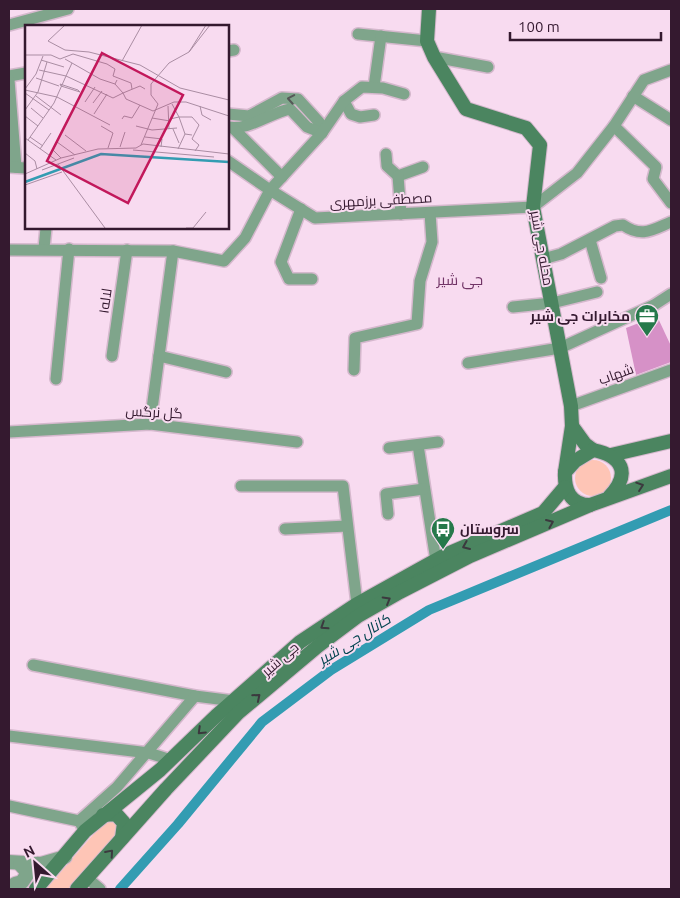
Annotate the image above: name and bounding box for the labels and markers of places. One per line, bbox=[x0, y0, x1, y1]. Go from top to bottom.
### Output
office icon: مخابرات جی شیر bbox=[634, 303, 660, 337]
place label: مخابرات جی شیر bbox=[529, 308, 630, 325]
bus stop icon: سروستان bbox=[430, 516, 456, 550]
place label: سروستان bbox=[460, 521, 519, 538]

